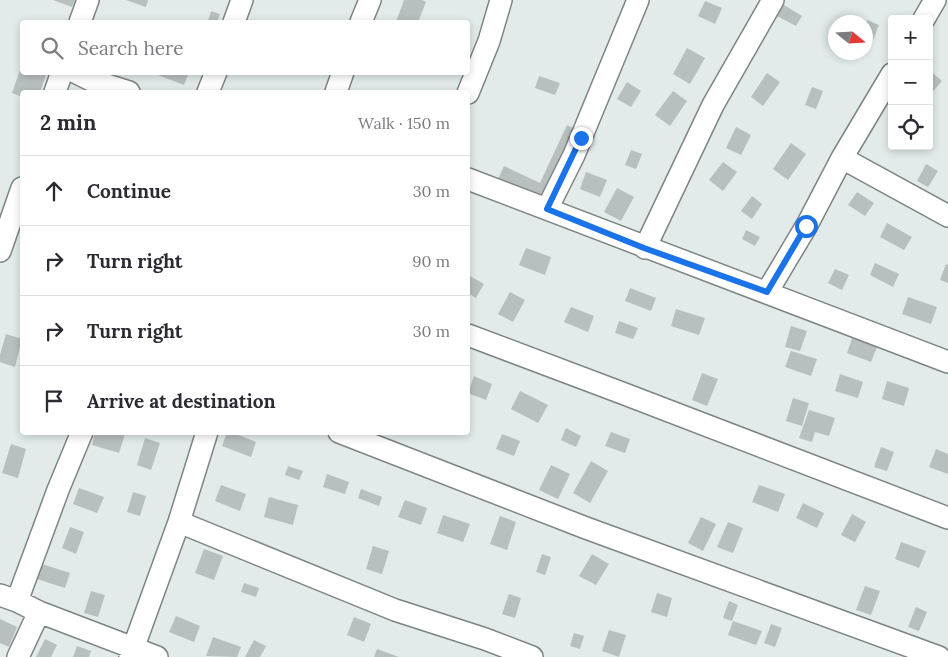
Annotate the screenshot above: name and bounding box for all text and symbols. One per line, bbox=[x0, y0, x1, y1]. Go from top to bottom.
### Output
north arrow bbox=[828, 15, 873, 60]
map controls bbox=[888, 15, 933, 150]
button: + bbox=[888, 15, 933, 60]
search box bbox=[20, 20, 470, 75]
icon: search bbox=[38, 34, 66, 62]
text: Search here bbox=[78, 36, 184, 60]
button: − bbox=[888, 60, 933, 105]
button: locate bbox=[888, 105, 933, 150]
text: 2 min bbox=[40, 109, 96, 136]
text: Walk · 150 m bbox=[358, 113, 450, 133]
route end bbox=[570, 127, 593, 150]
icon: ahead bbox=[40, 177, 68, 205]
text: Continue bbox=[87, 179, 171, 203]
text: 30 m bbox=[413, 181, 450, 201]
route start bbox=[795, 215, 818, 238]
icon: right bbox=[40, 247, 68, 275]
text: Turn right bbox=[87, 249, 183, 273]
text: 90 m bbox=[412, 251, 450, 271]
icon: right bbox=[40, 317, 68, 345]
text: Turn right bbox=[87, 319, 183, 343]
text: 30 m bbox=[413, 321, 450, 341]
icon: arrive bbox=[40, 387, 68, 415]
text: Arrive at destination bbox=[87, 389, 276, 413]

